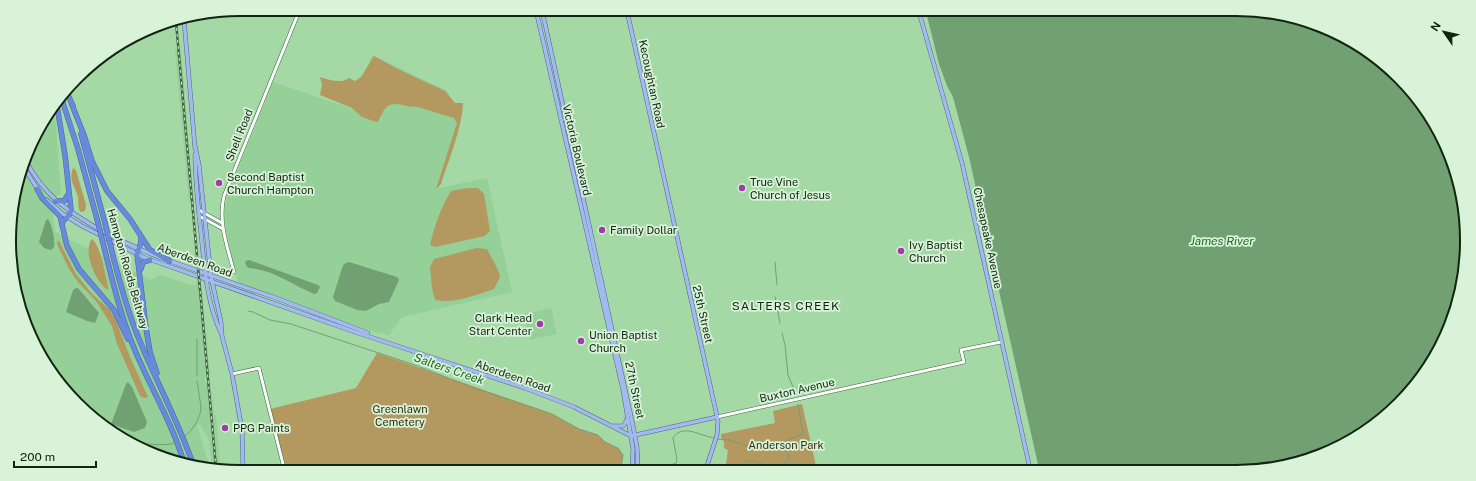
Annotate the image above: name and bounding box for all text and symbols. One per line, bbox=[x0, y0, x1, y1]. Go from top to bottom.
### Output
north arrow bbox=[1424, 12, 1464, 52]
text: N bbox=[1428, 19, 1443, 33]
street label: Kecoughtan Road bbox=[637, 39, 667, 129]
street label: Victoria Boulevard bbox=[561, 103, 593, 197]
street label: Shell Road bbox=[223, 107, 255, 163]
place label: Second Baptist Church Hampton bbox=[227, 171, 314, 196]
place label: True Vine Church of Jesus bbox=[750, 176, 831, 201]
marker: Second Baptist Church Hampton bbox=[214, 178, 224, 188]
marker: True Vine Church of Jesus bbox=[737, 183, 747, 193]
street label: Chesapeake Avenue bbox=[971, 186, 1005, 290]
street label: Hampton Roads Beltway bbox=[105, 207, 151, 331]
place label: Family Dollar bbox=[610, 224, 677, 236]
marker: Family Dollar bbox=[597, 225, 607, 235]
water label: James River bbox=[1190, 234, 1254, 248]
place label: Ivy Baptist Church bbox=[909, 239, 963, 264]
street label: Aberdeen Road bbox=[156, 241, 234, 279]
marker: Ivy Baptist Church bbox=[896, 246, 906, 256]
street label: 25th Street bbox=[691, 284, 715, 344]
district label: SALTERS CREEK bbox=[732, 299, 840, 313]
place label: Clark Head Start Center bbox=[469, 312, 532, 337]
marker: Clark Head Start Center bbox=[535, 319, 545, 329]
place label: Union Baptist Church bbox=[589, 329, 658, 354]
marker: Union Baptist Church bbox=[576, 336, 586, 346]
water label: Salters Creek bbox=[412, 350, 486, 388]
street label: Aberdeen Road bbox=[474, 357, 552, 395]
street label: 27th Street bbox=[623, 360, 647, 420]
street label: Buxton Avenue bbox=[758, 376, 836, 404]
park label: Greenlawn Cemetery bbox=[372, 403, 428, 428]
place label: PPG Paints bbox=[233, 422, 290, 434]
marker: PPG Paints bbox=[220, 423, 230, 433]
park label: Anderson Park bbox=[748, 439, 824, 451]
scale bar bbox=[14, 443, 96, 469]
text: 200 m bbox=[20, 450, 55, 464]

